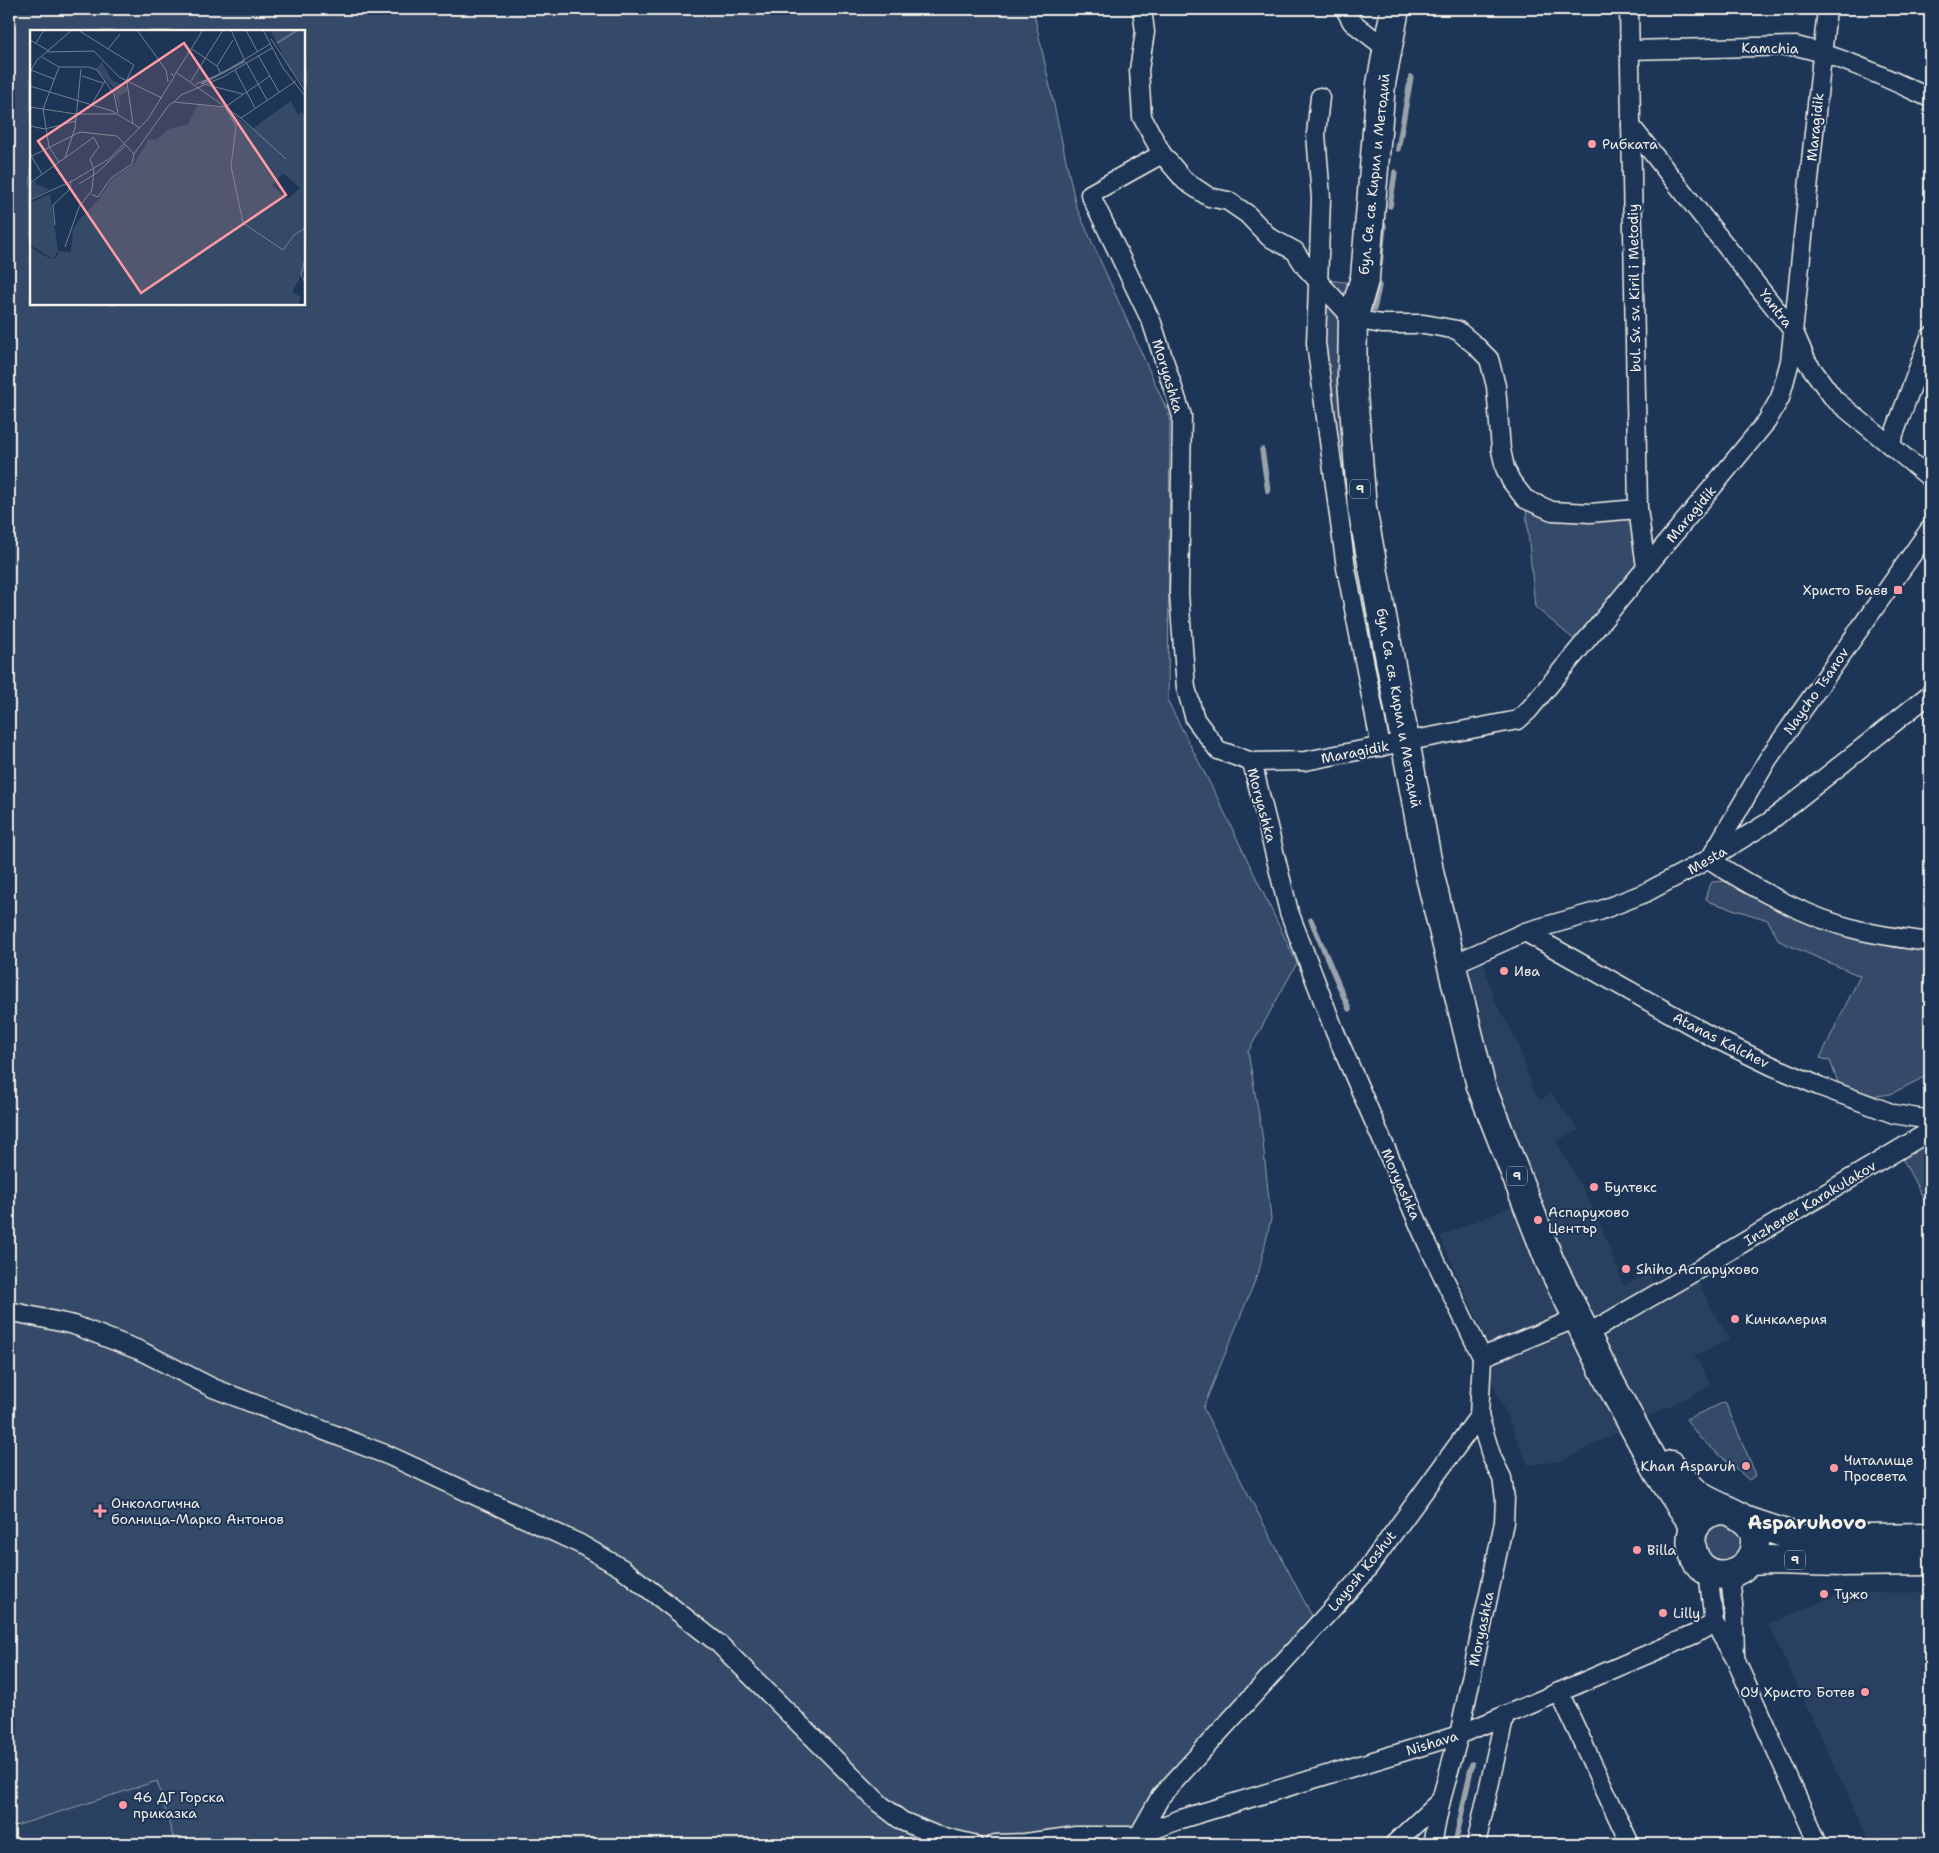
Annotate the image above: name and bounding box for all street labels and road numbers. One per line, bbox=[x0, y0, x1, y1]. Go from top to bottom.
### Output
street label: Kamchia bbox=[1741, 39, 1799, 58]
street label: бул. Св. св. Кирил и Методий bbox=[1354, 72, 1394, 276]
street label: Maragidik bbox=[1802, 92, 1828, 162]
street label: bul. Sv. sv. Kiril i Metodiy bbox=[1624, 204, 1644, 372]
street label: Yantra bbox=[1755, 285, 1797, 331]
street label: Moryashka bbox=[1148, 337, 1188, 415]
road number: 9 bbox=[1350, 479, 1370, 498]
street label: Maragidik bbox=[1662, 482, 1720, 546]
street label: бул. Св. св. Кирил и Методий bbox=[1373, 607, 1425, 809]
street label: Naycho Tsanov bbox=[1779, 644, 1853, 738]
street label: Maragidik bbox=[1319, 737, 1391, 767]
street label: Moryashka bbox=[1243, 766, 1281, 844]
street label: Mesta bbox=[1684, 842, 1730, 878]
street label: Atanas Kalchev bbox=[1670, 1008, 1772, 1072]
street label: Moryashka bbox=[1377, 1146, 1425, 1223]
street label: Inzhener Karakulakov bbox=[1740, 1156, 1880, 1250]
road number: 9 bbox=[1507, 1166, 1527, 1186]
street label: Layosh Koshut bbox=[1324, 1527, 1400, 1615]
road number: 9 bbox=[1785, 1550, 1805, 1570]
street label: Moryashka bbox=[1464, 1590, 1498, 1668]
street label: Nishava bbox=[1404, 1726, 1461, 1759]

